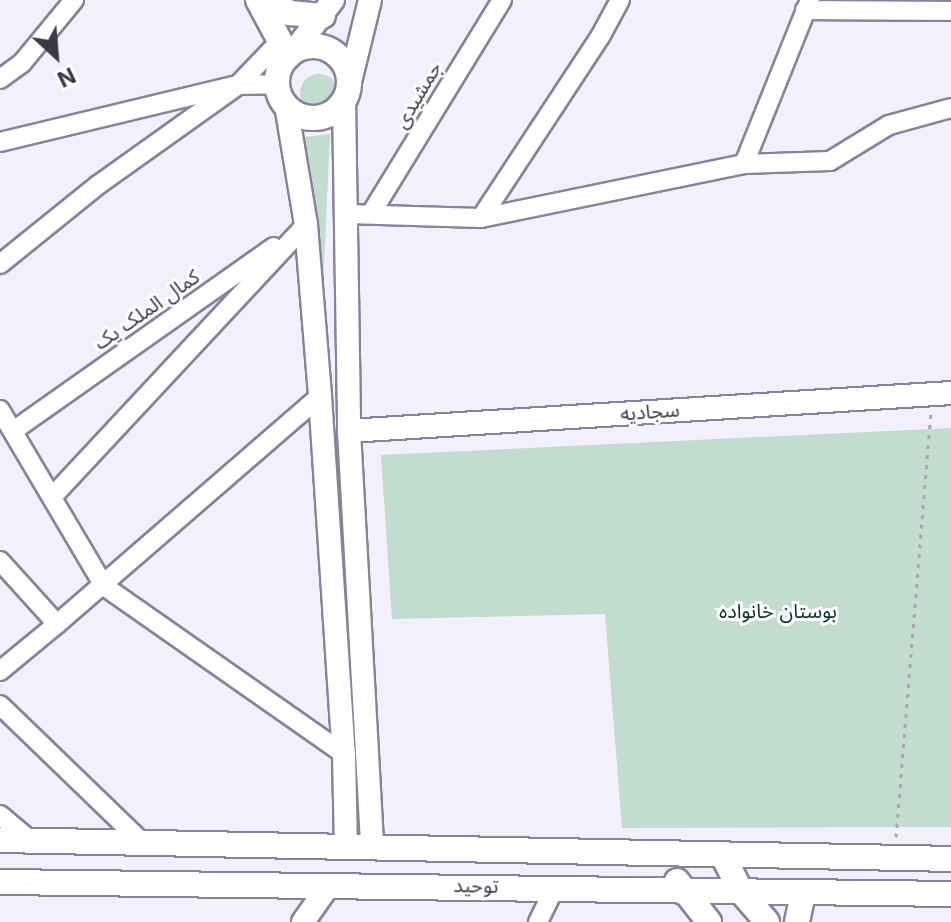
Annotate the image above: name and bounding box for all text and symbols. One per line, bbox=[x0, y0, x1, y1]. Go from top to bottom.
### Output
north arrow bbox=[16, 16, 96, 96]
street label: جمشیدی bbox=[389, 57, 447, 133]
text: N bbox=[53, 62, 80, 93]
street label: کمال الملک یک bbox=[90, 265, 204, 355]
street label: سجادیه bbox=[619, 398, 681, 426]
park label: بوستان خانواده bbox=[719, 599, 837, 623]
street label: توحید bbox=[453, 874, 499, 898]

